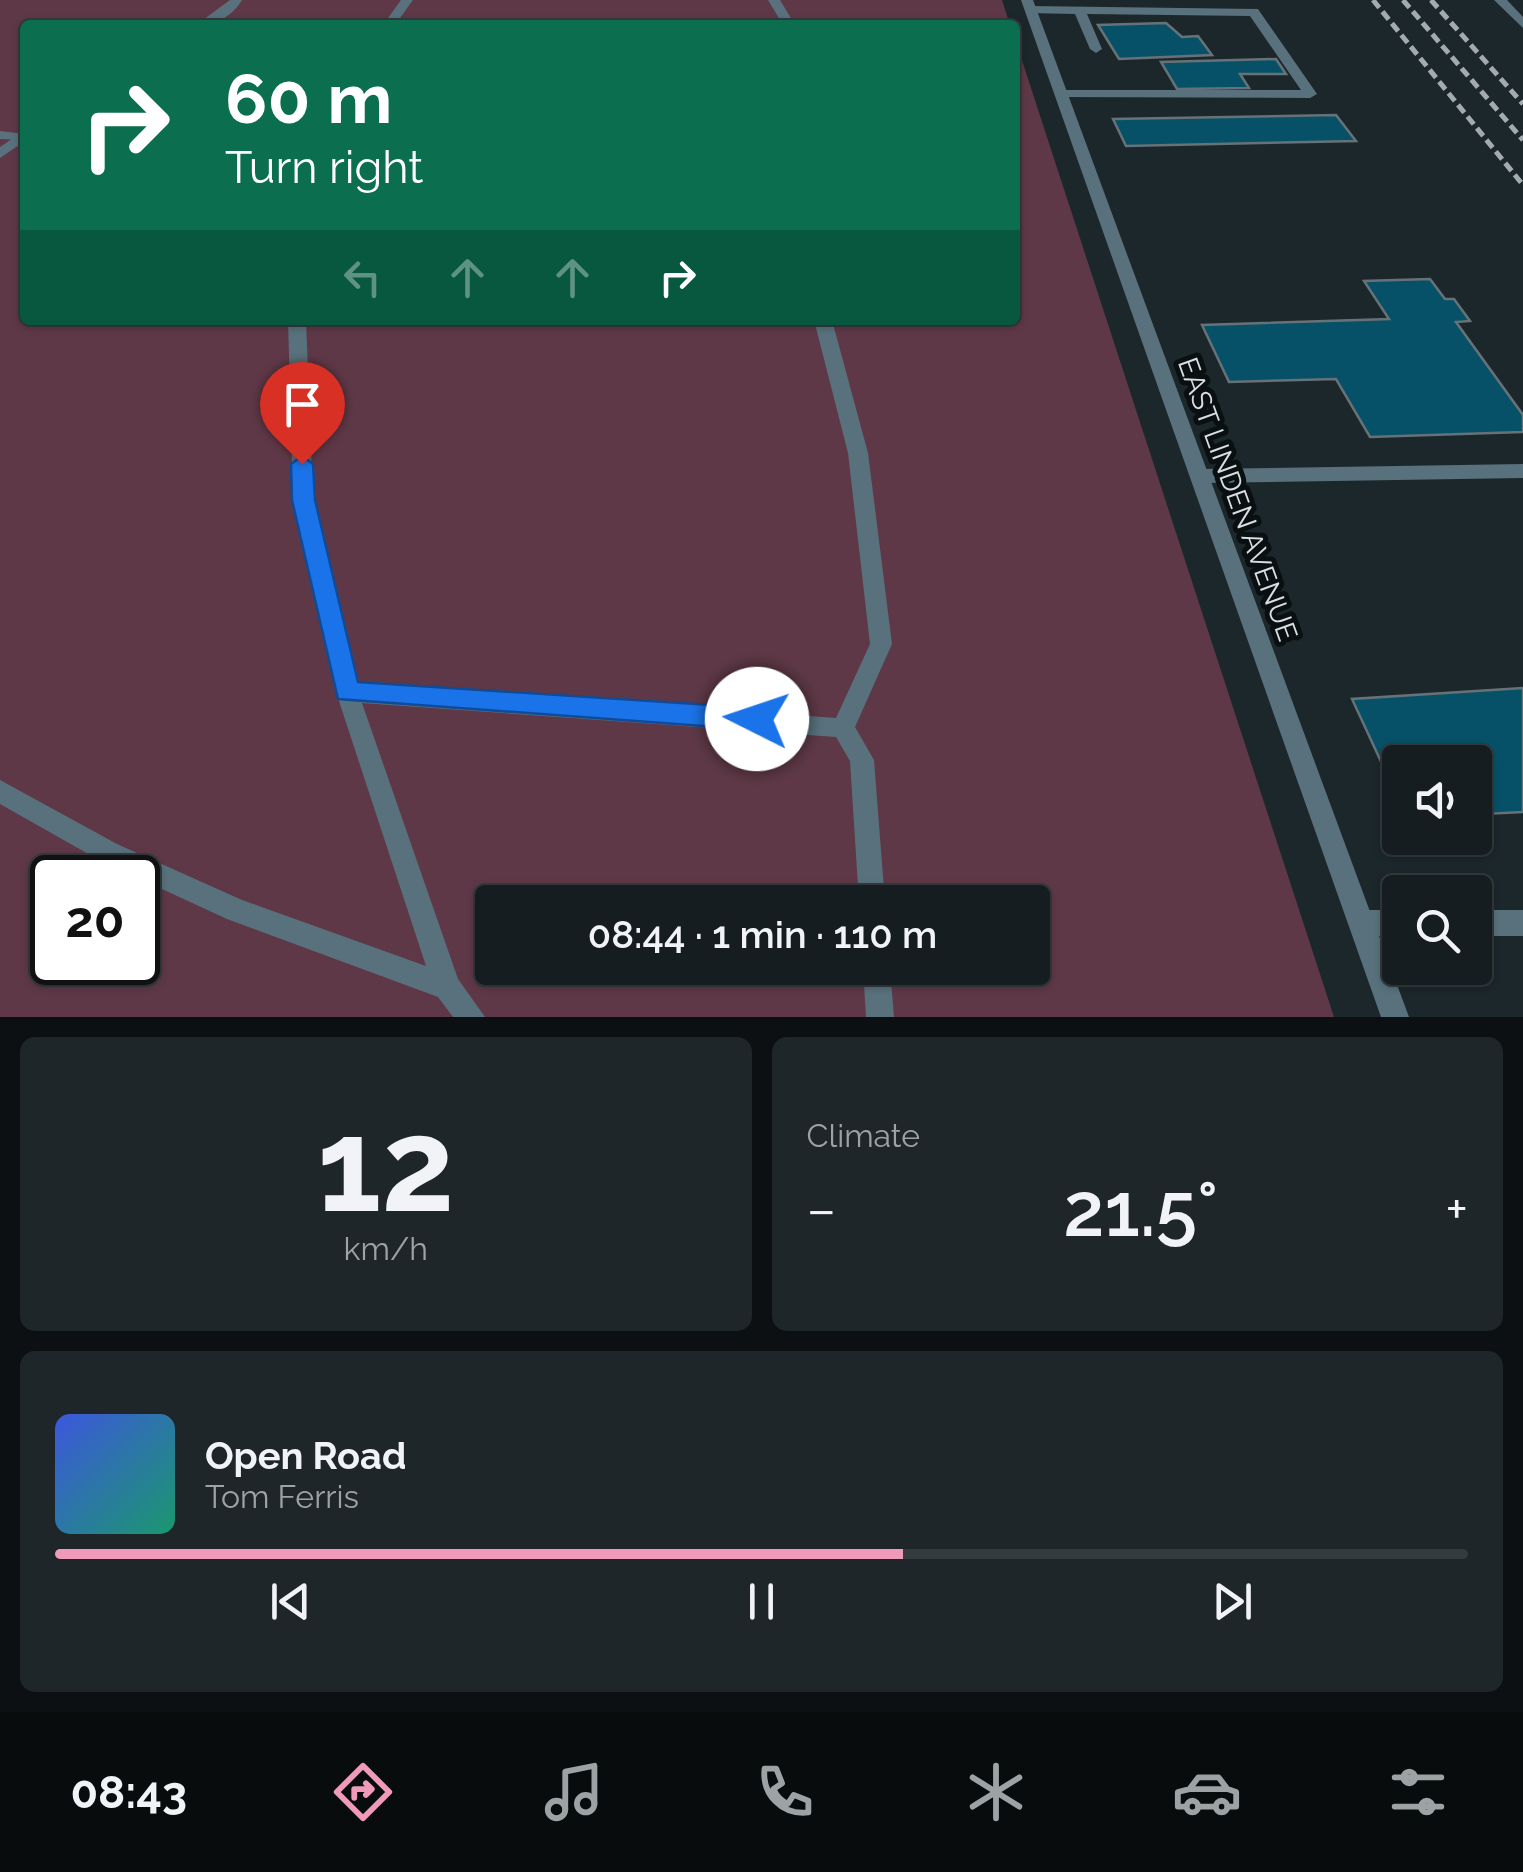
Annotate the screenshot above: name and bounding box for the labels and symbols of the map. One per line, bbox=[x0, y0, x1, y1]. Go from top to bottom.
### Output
street label: EAST LINDEN AVENUE bbox=[1171, 353, 1304, 645]
pin bbox=[260, 362, 345, 465]
position arrow bbox=[705, 667, 809, 771]
speed limit sign: 20 bbox=[30, 855, 160, 985]

